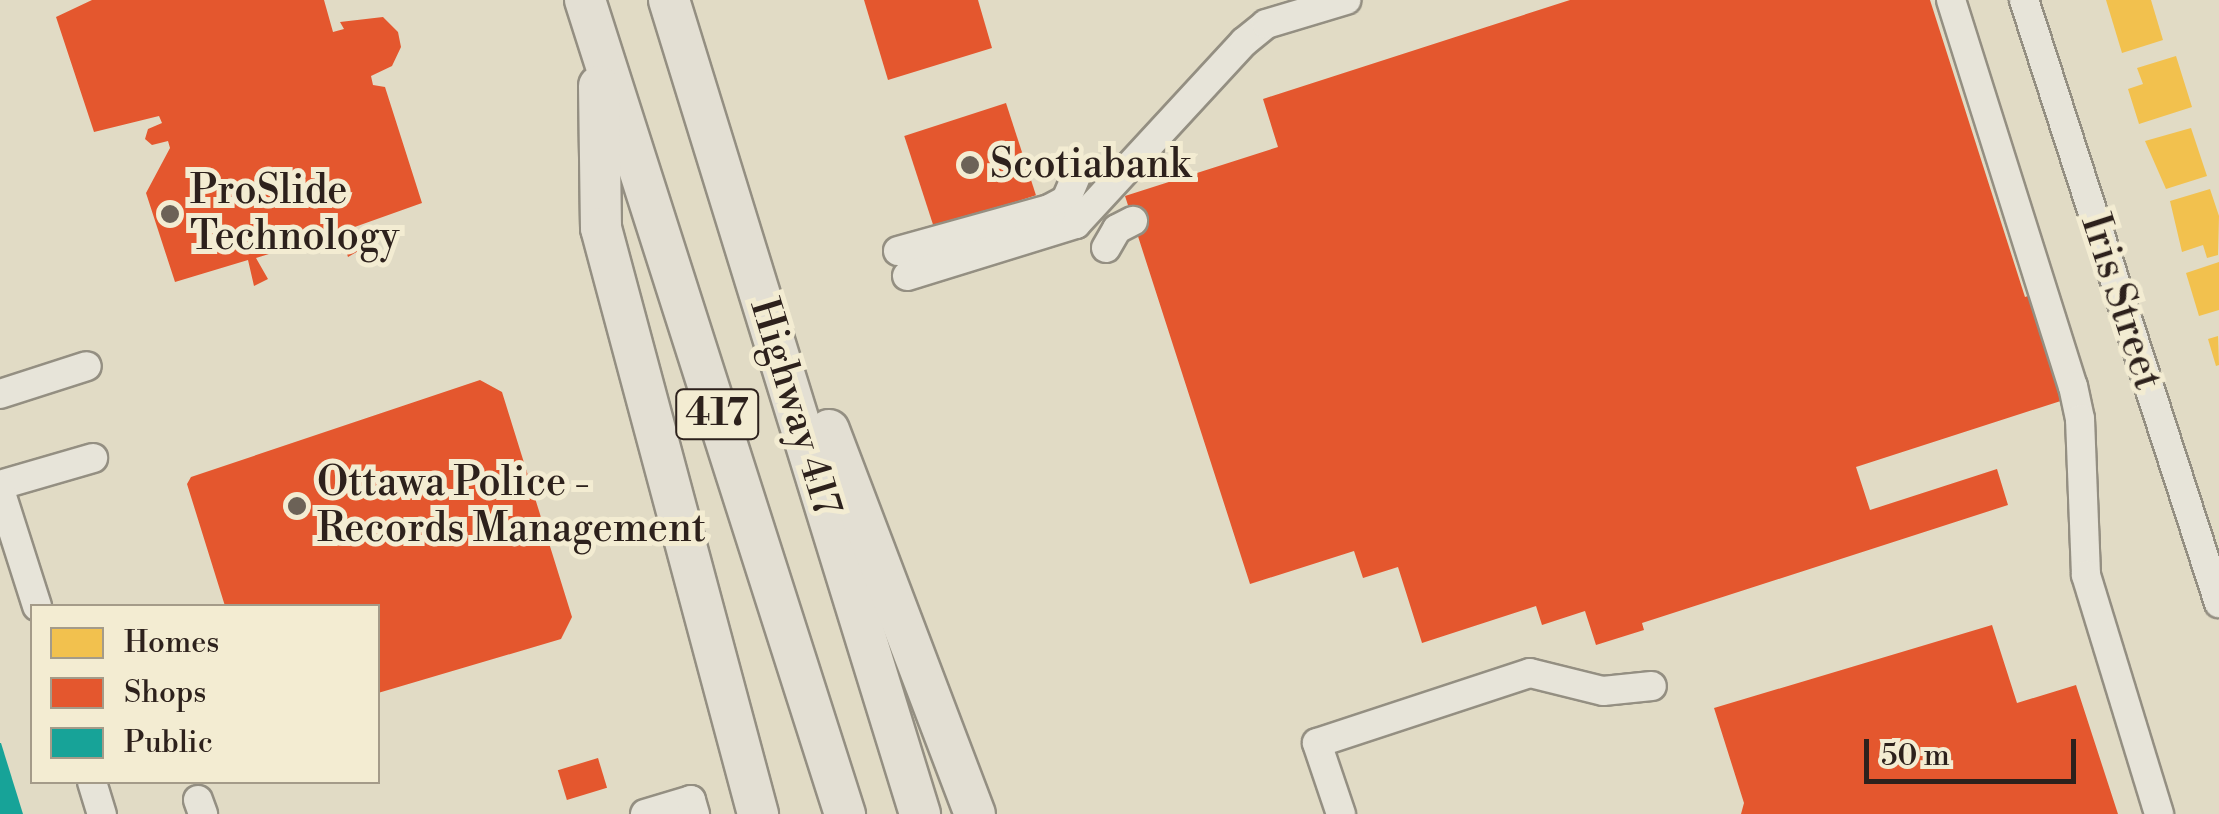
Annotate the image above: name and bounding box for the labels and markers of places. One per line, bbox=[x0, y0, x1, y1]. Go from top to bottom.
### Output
place label: Scotiabank bbox=[990, 141, 1191, 189]
marker: Scotiabank bbox=[959, 154, 981, 176]
place label: ProSlide Technology bbox=[190, 167, 399, 261]
marker: ProSlide Technology bbox=[159, 203, 181, 225]
place label: Ottawa Police - Records Management bbox=[317, 459, 706, 553]
marker: Ottawa Police - Records Management bbox=[286, 495, 308, 517]

